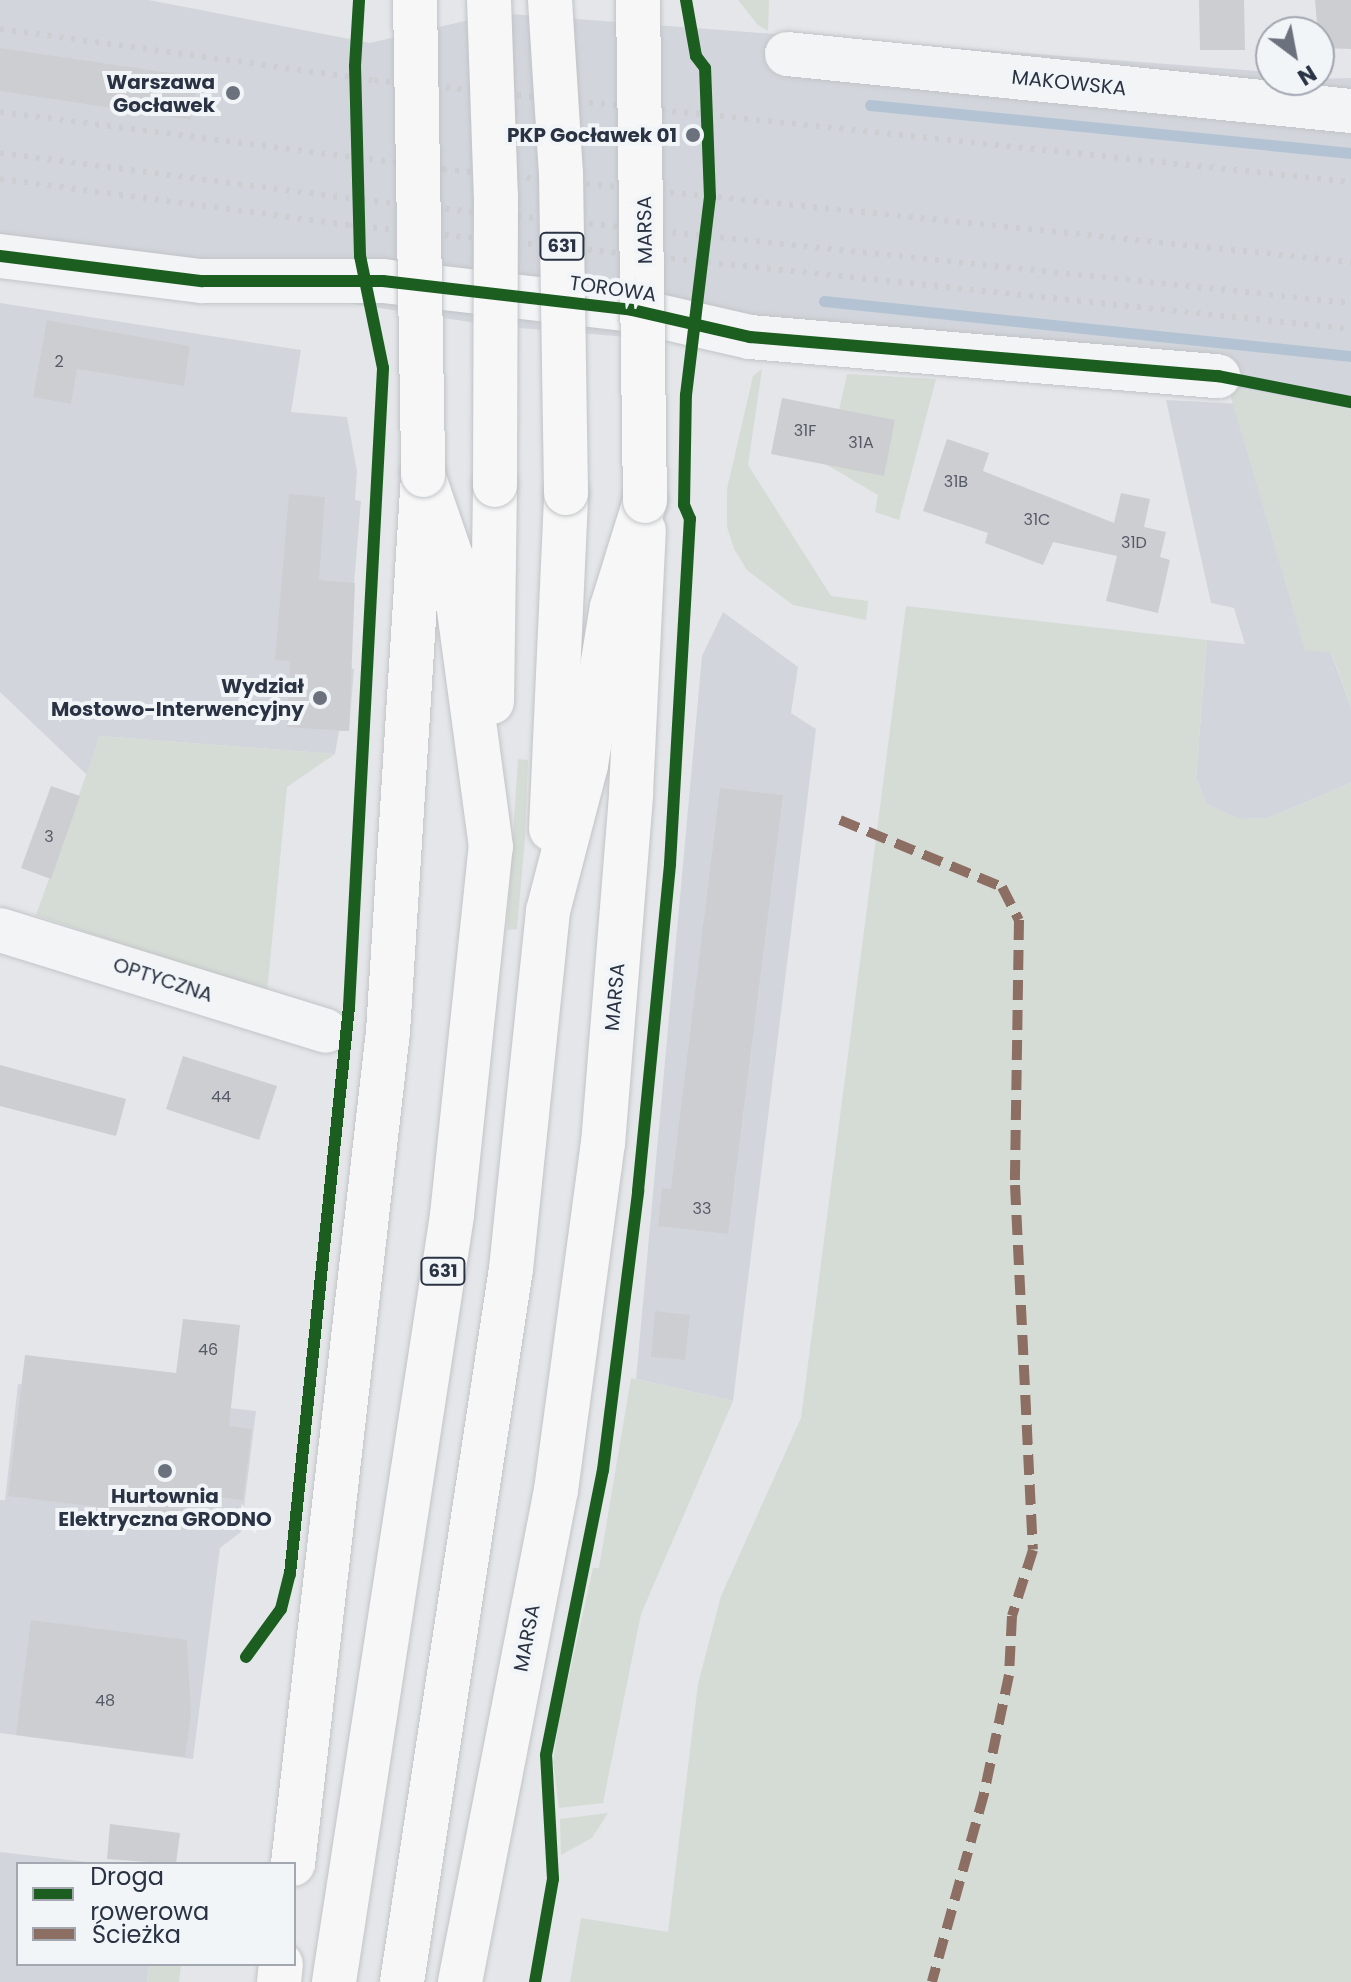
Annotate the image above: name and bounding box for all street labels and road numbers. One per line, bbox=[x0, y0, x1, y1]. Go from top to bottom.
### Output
street label: MAKOWSKA bbox=[1011, 65, 1127, 101]
street label: MARSA bbox=[632, 196, 658, 264]
road number: 631 bbox=[538, 232, 586, 260]
street label: TOROWA bbox=[568, 271, 658, 307]
street label: OPTYCZNA bbox=[110, 953, 216, 1007]
street label: MARSA bbox=[600, 962, 630, 1032]
road number: 631 bbox=[419, 1257, 467, 1285]
street label: MARSA bbox=[509, 1602, 545, 1674]

